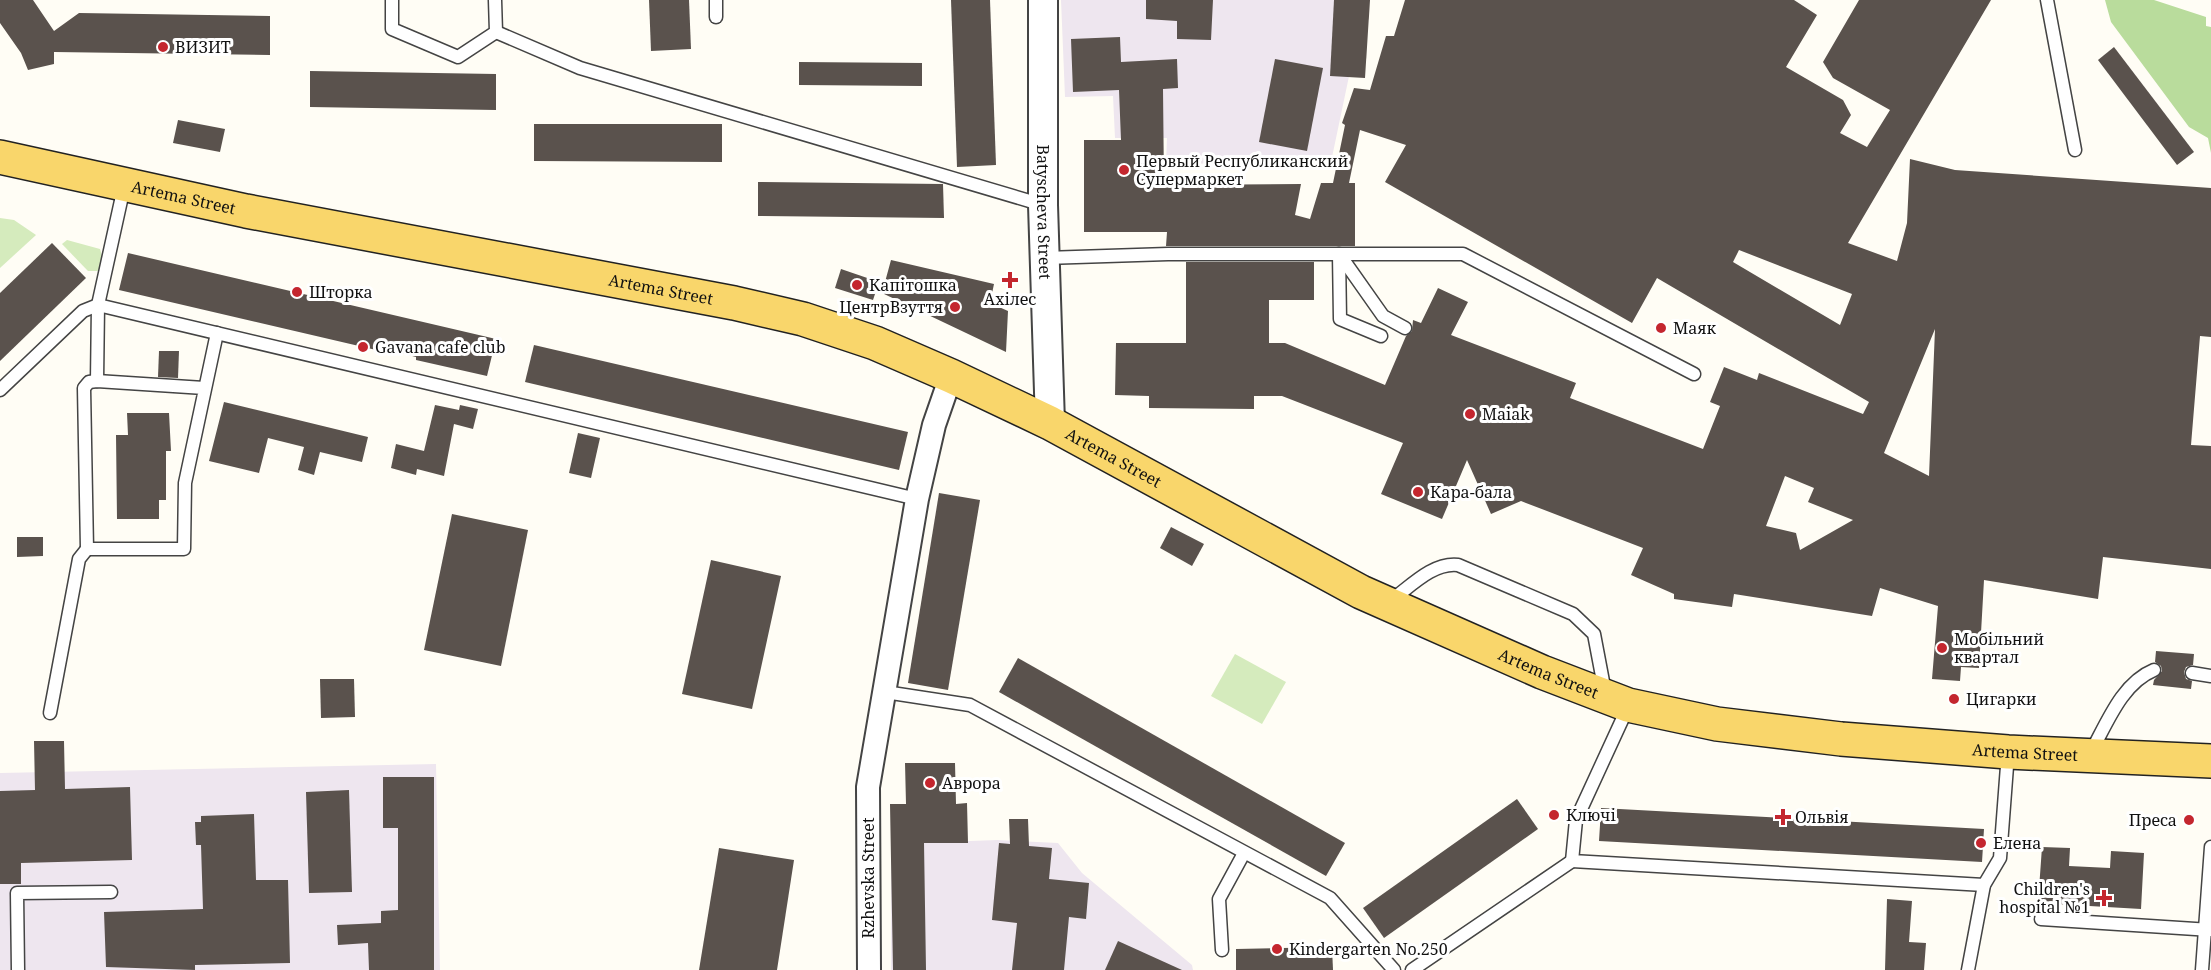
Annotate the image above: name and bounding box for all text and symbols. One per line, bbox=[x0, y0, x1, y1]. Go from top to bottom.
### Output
place label: ВИЗИТ bbox=[175, 36, 231, 58]
marker: ВИЗИТ bbox=[156, 40, 170, 54]
street label: Batyscheva Street bbox=[1032, 144, 1056, 280]
place label: Первый Республиканский Супермаркет bbox=[1136, 150, 1349, 190]
marker: Первый Республиканский Супермаркет bbox=[1117, 163, 1131, 177]
street label: Artema Street bbox=[129, 175, 238, 219]
street label: Artema Street bbox=[607, 269, 715, 310]
marker: Ахілес bbox=[1003, 273, 1017, 287]
place label: Капітошка bbox=[869, 274, 957, 296]
marker: Капітошка bbox=[850, 278, 864, 292]
place label: Шторка bbox=[309, 281, 373, 303]
marker: Шторка bbox=[290, 285, 304, 299]
place label: Ахілес bbox=[984, 288, 1036, 310]
place label: ЦентрВзуття bbox=[839, 296, 943, 318]
marker: ЦентрВзуття bbox=[948, 300, 962, 314]
place label: Маяк bbox=[1673, 317, 1717, 339]
marker: Маяк bbox=[1654, 321, 1668, 335]
place label: Gavana cafe club bbox=[375, 336, 506, 358]
marker: Gavana cafe club bbox=[356, 340, 370, 354]
place label: Maiak bbox=[1482, 403, 1530, 425]
marker: Maiak bbox=[1463, 407, 1477, 421]
street label: Artema Street bbox=[1062, 423, 1166, 493]
place label: Кара-бала bbox=[1430, 481, 1512, 503]
marker: Кара-бала bbox=[1411, 485, 1425, 499]
place label: Мобільний квартал bbox=[1954, 628, 2044, 668]
marker: Мобільний квартал bbox=[1935, 641, 1949, 655]
street label: Artema Street bbox=[1495, 643, 1602, 704]
place label: Цигарки bbox=[1966, 688, 2037, 710]
marker: Цигарки bbox=[1947, 692, 1961, 706]
street label: Artema Street bbox=[1971, 738, 2079, 766]
place label: Аврора bbox=[942, 772, 1001, 794]
marker: Аврора bbox=[923, 776, 937, 790]
place label: Ключі bbox=[1566, 804, 1616, 826]
place label: Ольвія bbox=[1795, 806, 1849, 828]
marker: Ключі bbox=[1547, 808, 1561, 822]
place label: Преса bbox=[2129, 809, 2177, 831]
marker: Ольвія bbox=[1776, 810, 1790, 824]
marker: Преса bbox=[2182, 813, 2196, 827]
street label: Rzhevska Street bbox=[857, 817, 879, 939]
place label: Елена bbox=[1993, 832, 2041, 854]
marker: Елена bbox=[1974, 836, 1988, 850]
place label: Children's hospital №1 bbox=[1999, 878, 2090, 918]
marker: Children's hospital №1 bbox=[2095, 889, 2113, 907]
place label: Kindergarten No.250 bbox=[1289, 938, 1448, 960]
marker: Kindergarten No.250 bbox=[1270, 942, 1284, 956]

